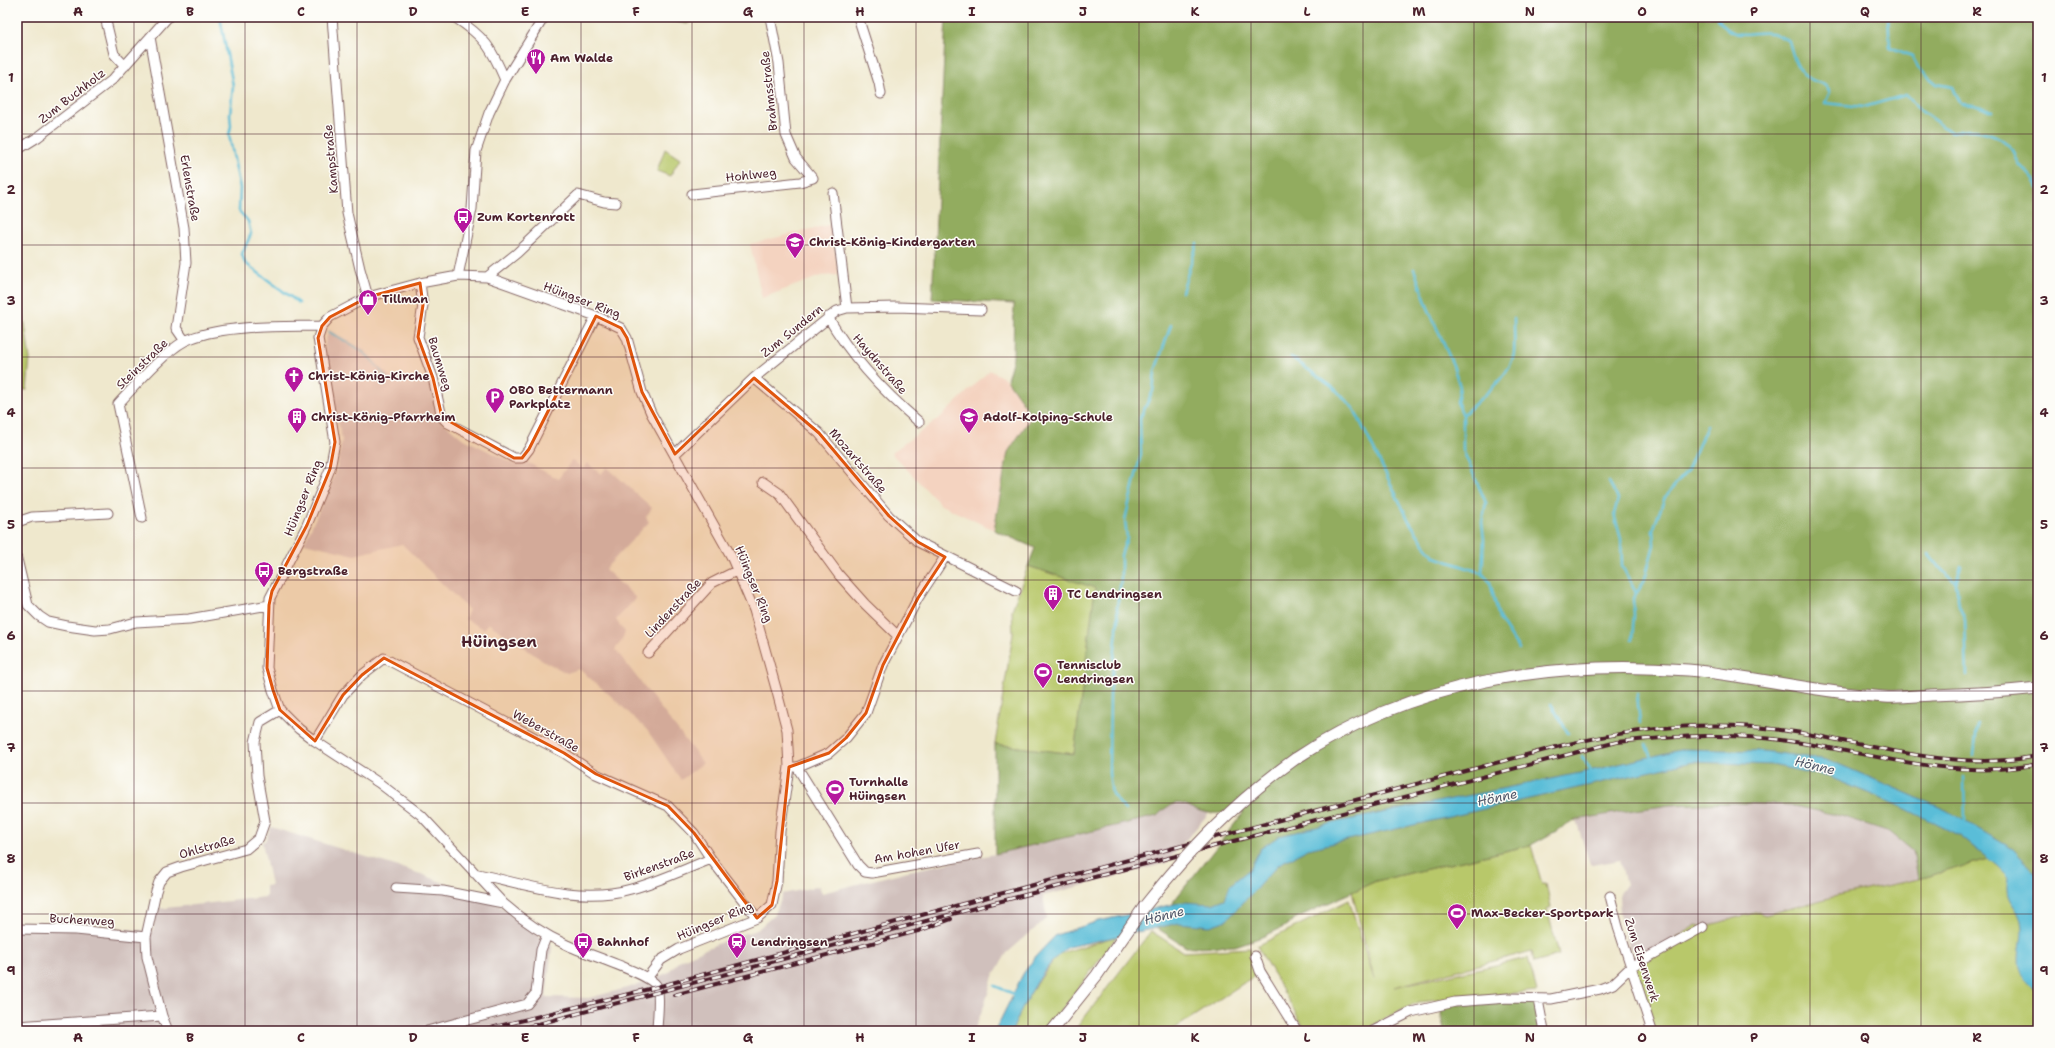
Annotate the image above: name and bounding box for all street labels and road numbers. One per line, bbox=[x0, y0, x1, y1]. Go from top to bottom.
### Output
street label: Brahmsstraße bbox=[757, 50, 781, 132]
street label: Zum Buchholz bbox=[35, 65, 109, 127]
street label: Kampstraße bbox=[320, 123, 342, 194]
street label: Erlenstraße bbox=[176, 153, 204, 223]
street label: Hohlweg bbox=[725, 164, 777, 186]
street label: Hüingser Ring bbox=[541, 278, 623, 322]
street label: Zum Sundern bbox=[758, 301, 826, 361]
street label: Haydnstraße bbox=[849, 330, 911, 398]
street label: Steinstraße bbox=[113, 335, 172, 393]
street label: Baumweg bbox=[424, 335, 456, 393]
street label: Mozartstraße bbox=[825, 425, 891, 497]
street label: Hüingser Ring bbox=[280, 457, 326, 539]
street label: Hüingser Ring bbox=[731, 543, 777, 625]
street label: Lindenstraße bbox=[641, 575, 705, 641]
street label: Weberstraße bbox=[510, 706, 583, 756]
street label: Ohlstraße bbox=[177, 831, 237, 863]
street label: Am hohen Ufer bbox=[873, 837, 962, 867]
street label: Birkenstraße bbox=[622, 845, 697, 885]
street label: Hüingser Ring bbox=[674, 898, 756, 944]
street label: Buchenweg bbox=[49, 910, 115, 930]
street label: Zum Eisenwerk bbox=[1621, 916, 1663, 1004]

